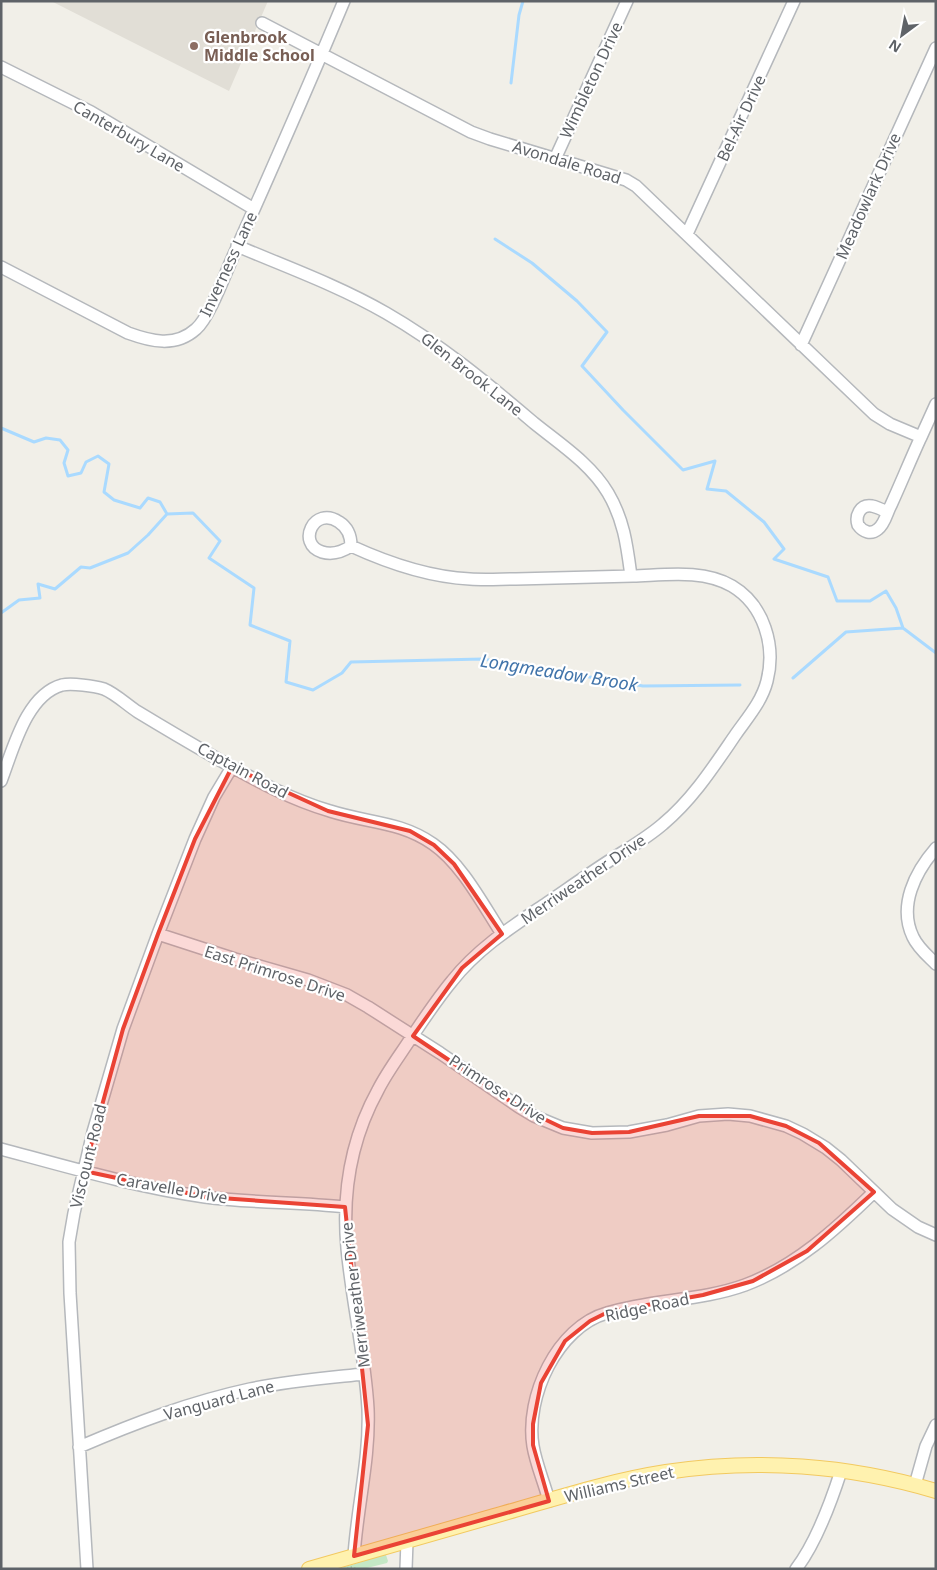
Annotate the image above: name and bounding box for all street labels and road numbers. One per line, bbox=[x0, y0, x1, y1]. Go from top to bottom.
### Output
street label: Wimbleton Drive bbox=[554, 18, 628, 142]
street label: Bel-Air Drive bbox=[711, 71, 771, 165]
street label: Canterbury Lane bbox=[69, 95, 189, 177]
street label: Meadowlark Drive bbox=[830, 129, 906, 263]
street label: Avondale Road bbox=[510, 135, 624, 189]
street label: Inverness Lane bbox=[194, 208, 262, 320]
street label: Glen Brook Lane bbox=[416, 327, 528, 421]
street label: Captain Road bbox=[194, 737, 292, 803]
street label: Merriweather Drive bbox=[516, 829, 650, 929]
street label: East Primrose Drive bbox=[202, 940, 348, 1006]
street label: Primrose Drive bbox=[445, 1049, 551, 1129]
street label: Viscount Road bbox=[64, 1101, 112, 1211]
street label: Caravelle Drive bbox=[115, 1167, 229, 1209]
street label: Merriweather Drive bbox=[335, 1221, 375, 1369]
street label: Ridge Road bbox=[603, 1287, 691, 1327]
street label: Vanguard Lane bbox=[161, 1375, 277, 1425]
street label: Williams Street bbox=[562, 1461, 676, 1507]

